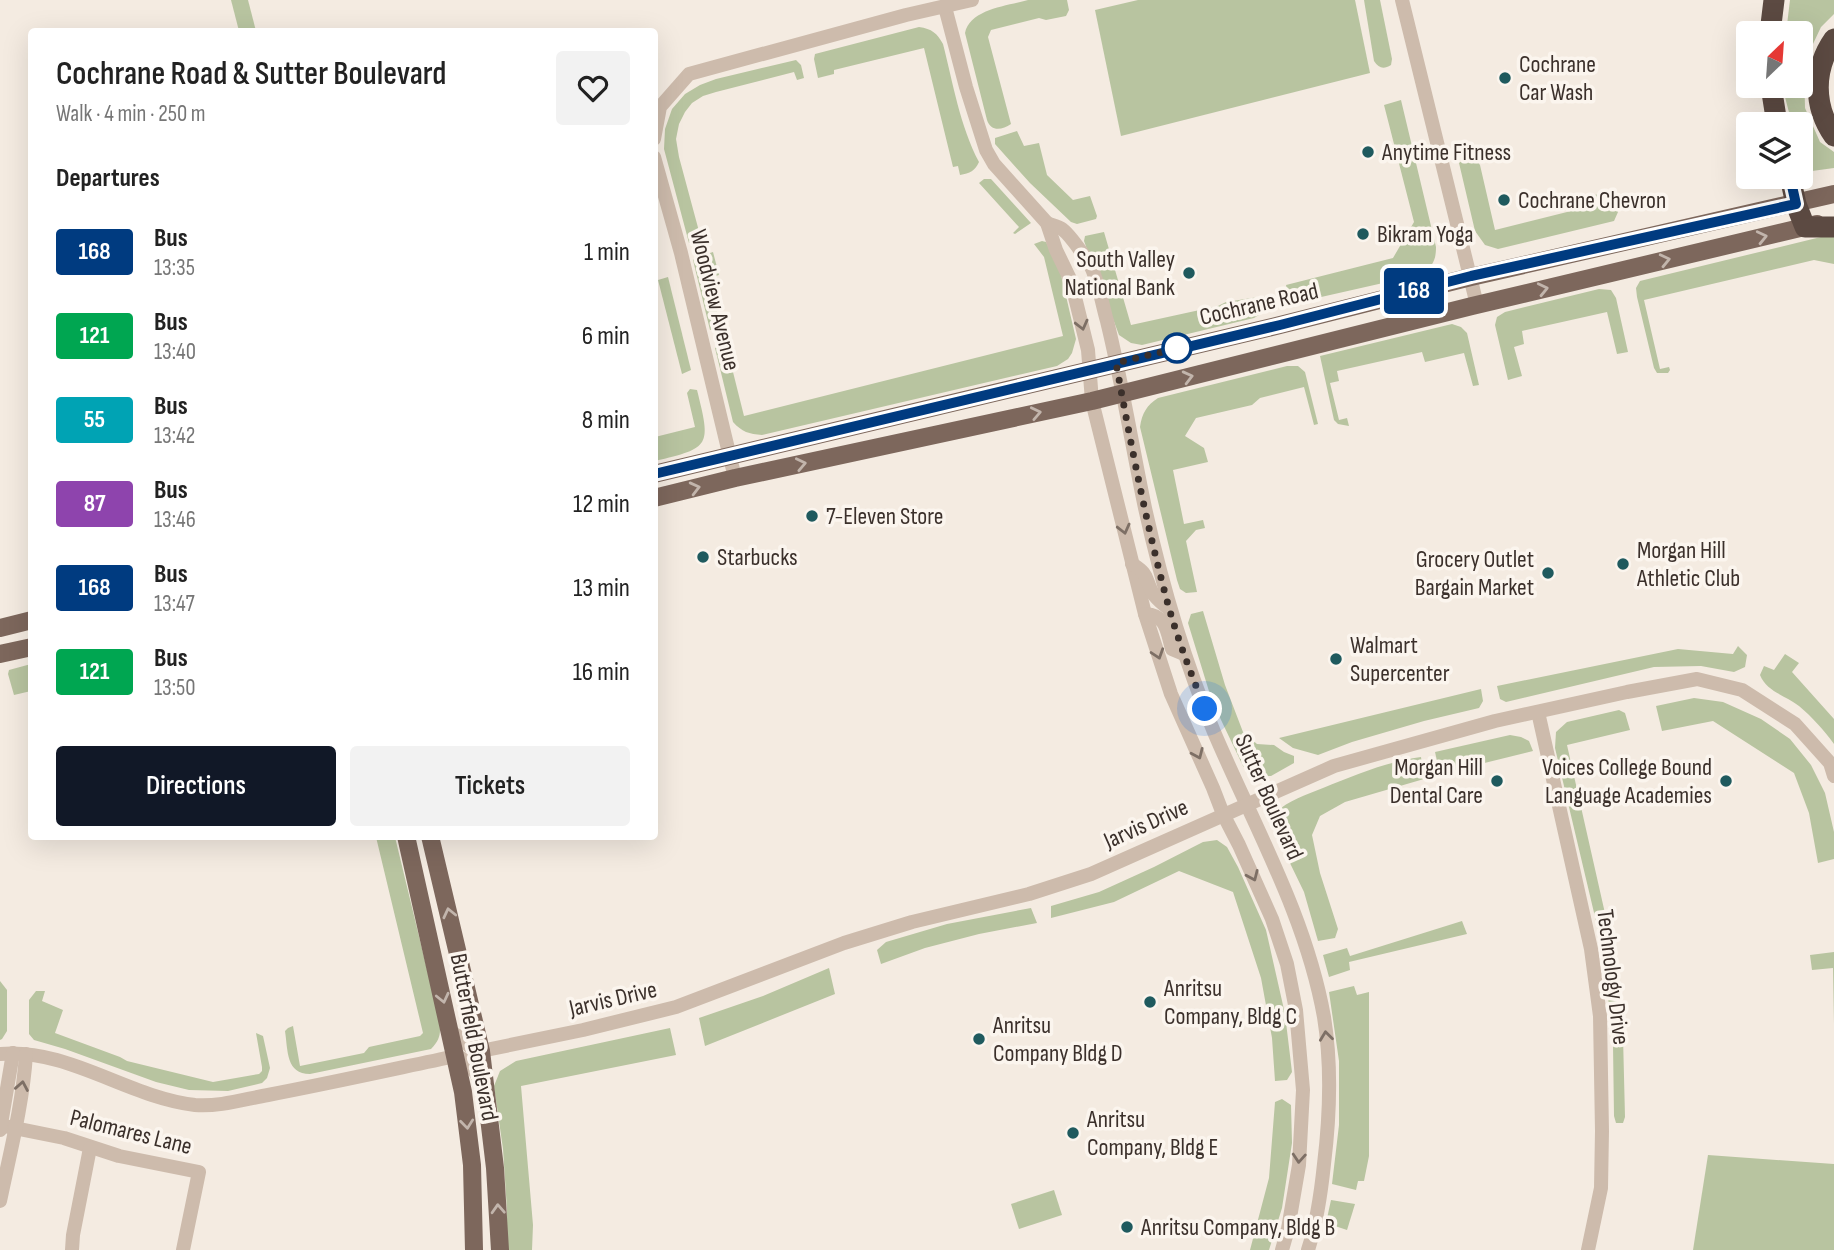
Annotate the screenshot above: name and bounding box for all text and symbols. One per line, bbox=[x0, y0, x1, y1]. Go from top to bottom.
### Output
north arrow bbox=[1736, 21, 1813, 98]
map controls bbox=[1736, 21, 1813, 189]
place label: Cochrane Car Wash bbox=[1519, 50, 1596, 107]
button: heart bbox=[556, 51, 630, 125]
text: Cochrane Road & Sutter Boulevard bbox=[56, 54, 446, 94]
marker: Cochrane Car Wash bbox=[1497, 70, 1513, 86]
text: Walk · 4 min · 250 m bbox=[56, 100, 206, 128]
button: layers bbox=[1736, 112, 1813, 189]
place label: Anytime Fitness bbox=[1381, 138, 1511, 167]
marker: Anytime Fitness bbox=[1360, 144, 1376, 160]
text: Departures bbox=[56, 163, 160, 194]
place label: Cochrane Chevron bbox=[1518, 186, 1666, 215]
marker: Cochrane Chevron bbox=[1496, 192, 1512, 208]
place label: Bikram Yoga bbox=[1377, 220, 1473, 249]
text: Bus bbox=[154, 223, 188, 254]
street label: Woodview Avenue bbox=[683, 226, 747, 374]
marker: Bikram Yoga bbox=[1355, 226, 1371, 242]
one-way arrow bbox=[1756, 231, 1768, 245]
text: 168 bbox=[78, 237, 111, 266]
text: 1 min bbox=[584, 237, 630, 268]
place label: South Valley National Bank bbox=[1065, 245, 1175, 302]
text: 13:35 bbox=[154, 254, 195, 282]
one-way arrow bbox=[1659, 254, 1671, 268]
marker: South Valley National Bank bbox=[1181, 265, 1197, 281]
line badge: 168 bbox=[1374, 268, 1454, 314]
street label: Cochrane Road bbox=[1197, 276, 1321, 332]
text: 168 bbox=[1398, 276, 1430, 305]
one-way arrow bbox=[1537, 283, 1549, 297]
text: Bus bbox=[154, 307, 188, 338]
one-way arrow bbox=[1074, 319, 1088, 331]
text: 121 bbox=[80, 321, 109, 350]
text: 6 min bbox=[582, 321, 630, 352]
unlabelled marker bbox=[1162, 333, 1192, 363]
text: 13:40 bbox=[154, 338, 196, 366]
one-way arrow bbox=[1182, 371, 1194, 385]
text: Bus bbox=[154, 391, 188, 422]
text: 55 bbox=[84, 405, 105, 434]
text: 8 min bbox=[582, 405, 630, 436]
one-way arrow bbox=[1030, 406, 1042, 421]
text: 13:42 bbox=[154, 422, 195, 450]
one-way arrow bbox=[795, 458, 807, 472]
text: Bus bbox=[154, 475, 188, 506]
one-way arrow bbox=[689, 482, 701, 496]
text: 87 bbox=[84, 489, 105, 518]
text: 12 min bbox=[573, 489, 630, 520]
place label: 7-Eleven Store bbox=[826, 502, 943, 531]
text: 13:46 bbox=[154, 506, 196, 534]
marker: 7-Eleven Store bbox=[804, 508, 820, 524]
one-way arrow bbox=[1115, 523, 1130, 535]
place label: Morgan Hill Athletic Club bbox=[1636, 536, 1740, 593]
place label: Starbucks bbox=[717, 543, 798, 572]
place label: Grocery Outlet Bargain Market bbox=[1415, 545, 1534, 602]
marker: Starbucks bbox=[695, 549, 711, 565]
marker: Morgan Hill Athletic Club bbox=[1615, 556, 1631, 572]
text: Bus bbox=[154, 559, 188, 590]
marker: Grocery Outlet Bargain Market bbox=[1540, 565, 1556, 581]
text: 168 bbox=[78, 573, 111, 602]
text: 13 min bbox=[573, 573, 630, 604]
text: 13:47 bbox=[154, 590, 195, 618]
place label: Walmart Supercenter bbox=[1350, 631, 1450, 688]
text: Bus bbox=[154, 643, 188, 674]
one-way arrow bbox=[1150, 648, 1165, 660]
marker: Walmart Supercenter bbox=[1328, 651, 1344, 667]
text: 121 bbox=[80, 657, 109, 686]
text: 16 min bbox=[573, 657, 630, 688]
text: 13:50 bbox=[154, 674, 196, 702]
your location bbox=[1187, 691, 1222, 726]
street label: Sutter Boulevard bbox=[1228, 730, 1310, 864]
button: Directions bbox=[56, 746, 336, 826]
button: Tickets bbox=[350, 746, 630, 826]
one-way arrow bbox=[1190, 747, 1204, 759]
place label: Morgan Hill Dental Care bbox=[1390, 753, 1483, 810]
place label: Voices College Bound Language Academies bbox=[1542, 753, 1712, 810]
marker: Morgan Hill Dental Care bbox=[1489, 773, 1505, 789]
marker: Voices College Bound Language Academies bbox=[1718, 773, 1734, 789]
street label: Jarvis Drive bbox=[1098, 793, 1193, 856]
one-way arrow bbox=[1245, 868, 1259, 881]
one-way arrow bbox=[443, 907, 457, 919]
street label: Technology Drive bbox=[1590, 908, 1636, 1046]
street label: Butterfield Boulevard bbox=[444, 951, 504, 1123]
place label: Anritsu Company, Bldg C bbox=[1163, 974, 1297, 1031]
street label: Jarvis Drive bbox=[565, 975, 660, 1023]
one-way arrow bbox=[435, 992, 449, 1004]
marker: Anritsu Company, Bldg C bbox=[1142, 994, 1158, 1010]
place label: Anritsu Company Bldg D bbox=[992, 1011, 1123, 1068]
one-way arrow bbox=[1319, 1030, 1334, 1041]
marker: Anritsu Company Bldg D bbox=[971, 1031, 987, 1047]
one-way arrow bbox=[14, 1080, 29, 1092]
street label: Palomares Lane bbox=[67, 1103, 195, 1161]
place label: Anritsu Company, Bldg E bbox=[1086, 1105, 1218, 1162]
one-way arrow bbox=[459, 1118, 474, 1129]
marker: Anritsu Company, Bldg E bbox=[1065, 1125, 1081, 1141]
one-way arrow bbox=[1292, 1153, 1307, 1164]
one-way arrow bbox=[490, 1203, 505, 1214]
place label: Anritsu Company, Bldg B bbox=[1140, 1213, 1335, 1242]
marker: Anritsu Company, Bldg B bbox=[1119, 1219, 1135, 1235]

